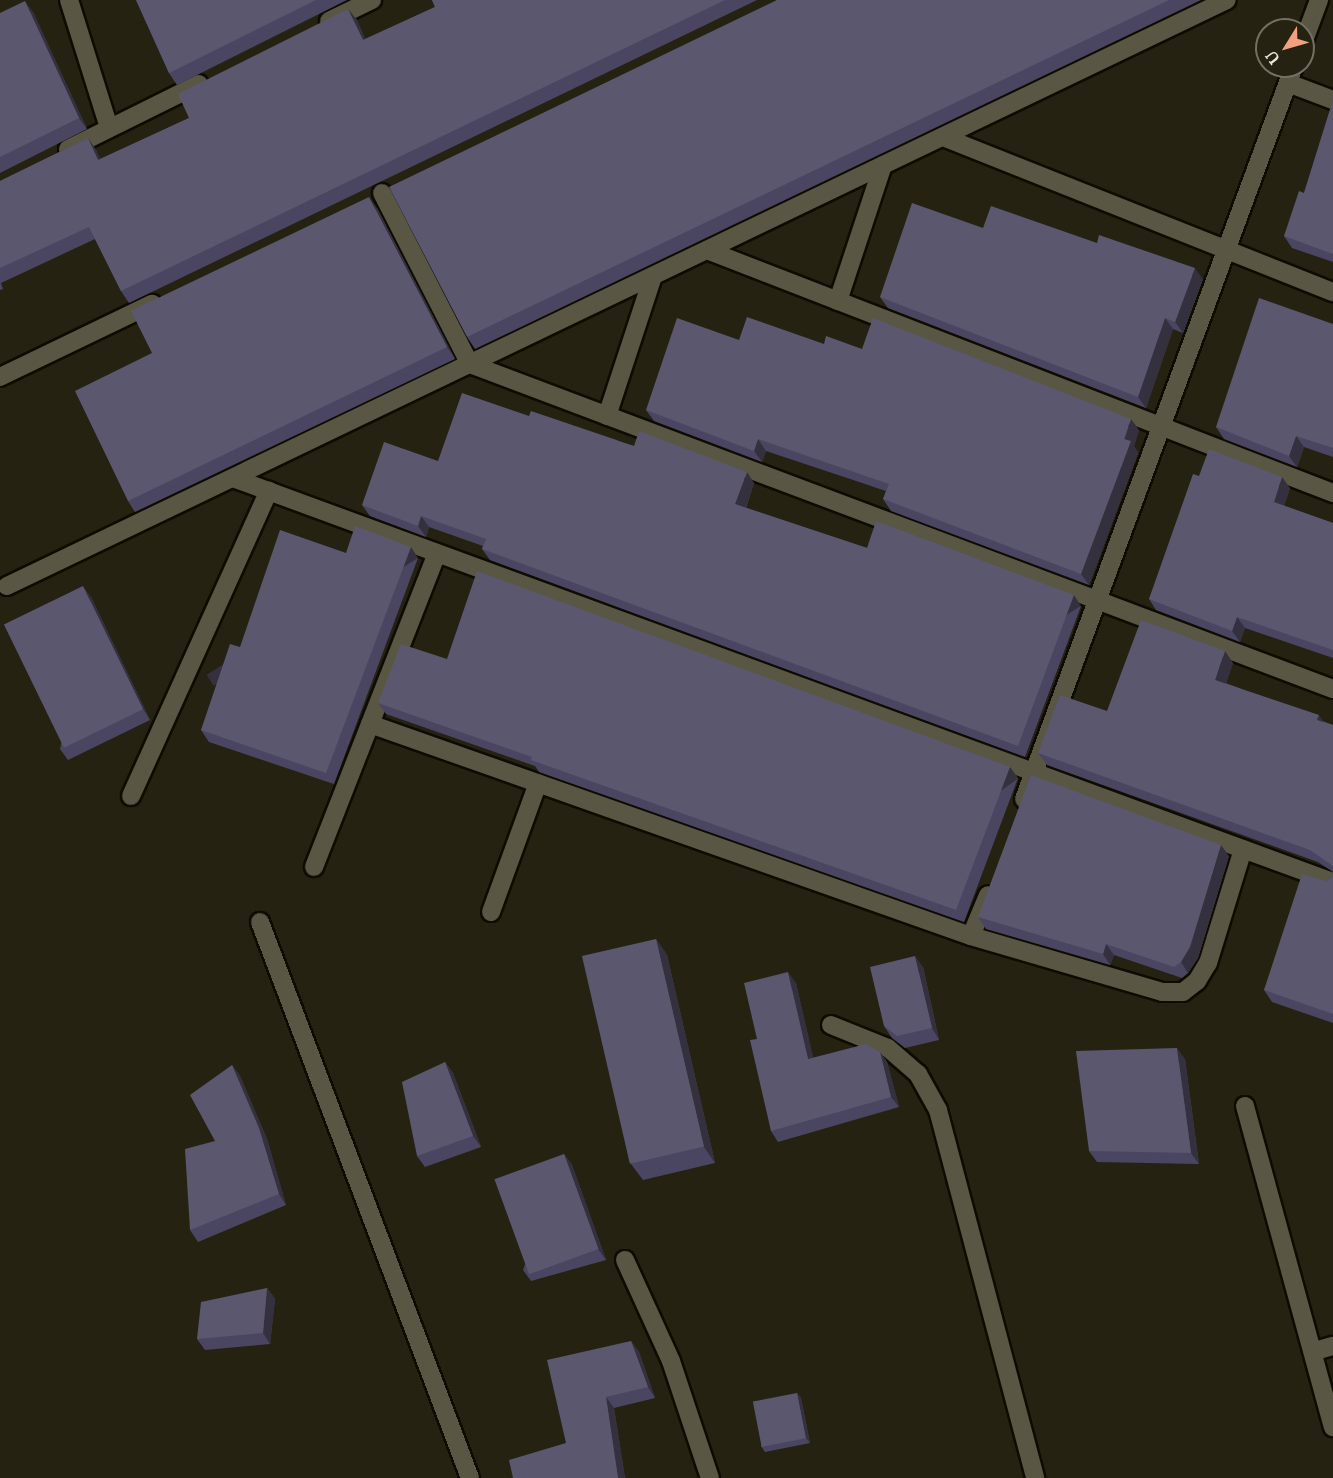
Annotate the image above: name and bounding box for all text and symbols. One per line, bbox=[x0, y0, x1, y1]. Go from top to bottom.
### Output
north arrow bbox=[1255, 18, 1315, 78]
text: U bbox=[1261, 47, 1284, 69]

